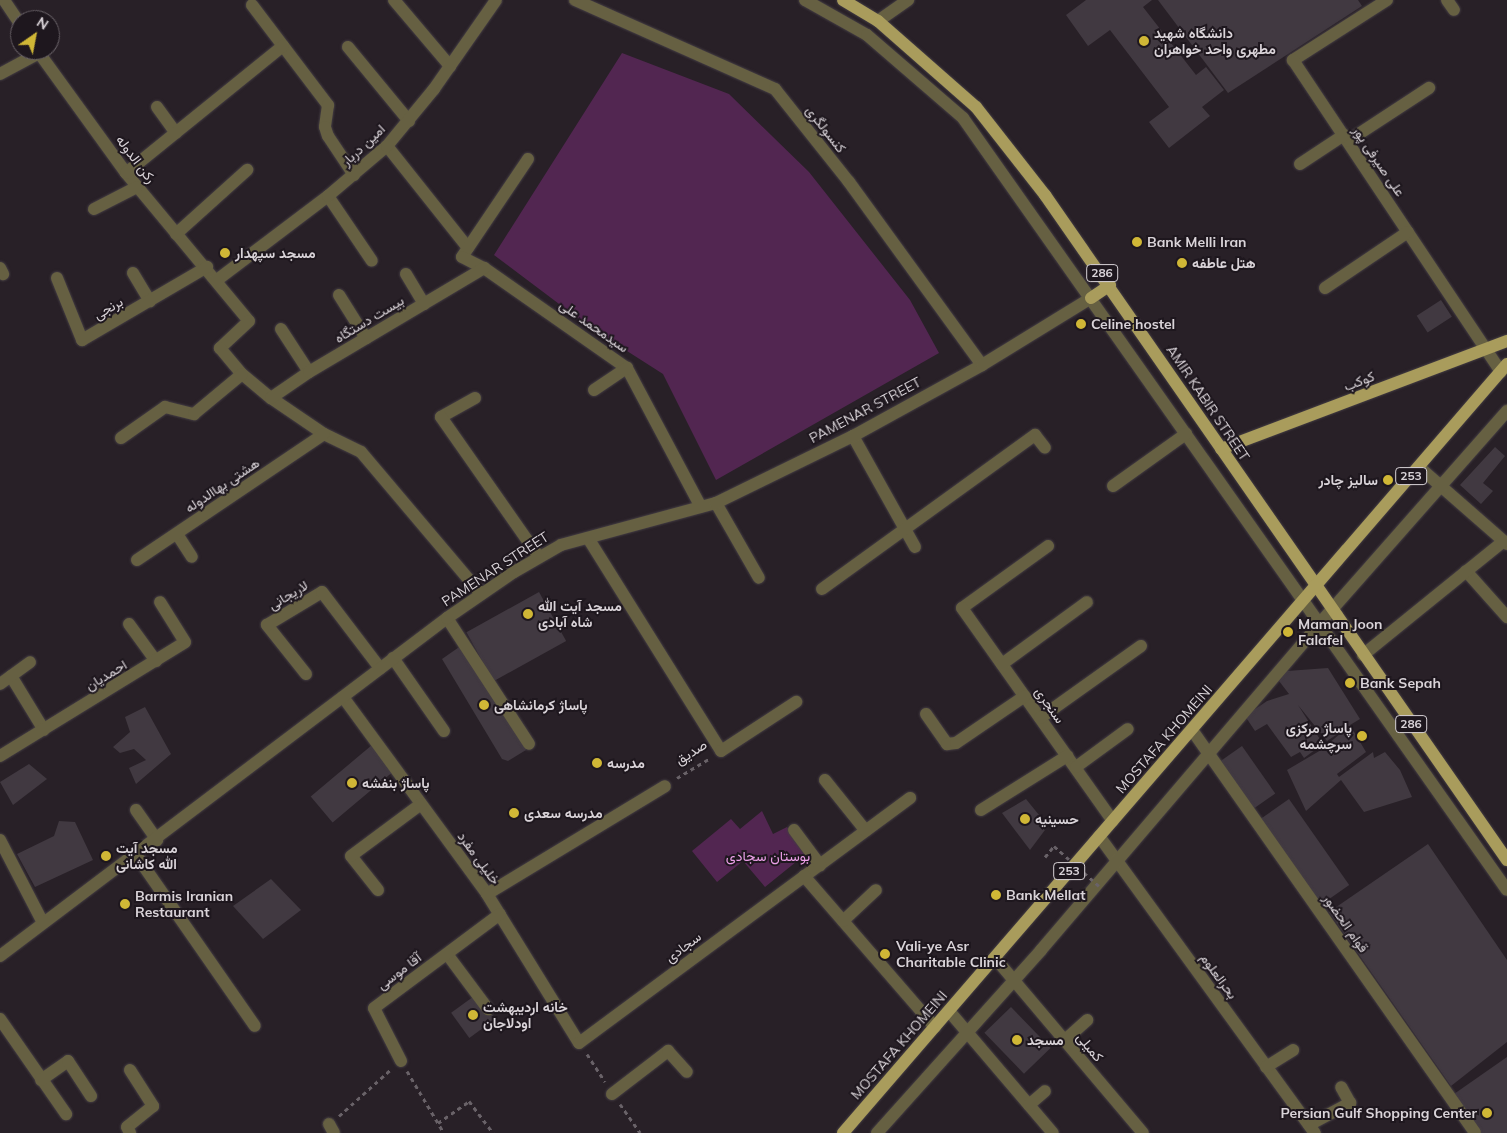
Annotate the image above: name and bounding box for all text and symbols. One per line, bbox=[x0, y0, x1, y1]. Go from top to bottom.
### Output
north arrow bbox=[10, 10, 60, 60]
text: N bbox=[33, 13, 52, 34]
place label: دانشگاه شهید مطهری واحد خواهران bbox=[1154, 25, 1276, 58]
marker: دانشگاه شهید مطهری واحد خواهران bbox=[1138, 35, 1150, 47]
street label: کنسولگری bbox=[802, 102, 850, 156]
street label: امین دربار bbox=[338, 121, 388, 169]
street label: علی صیرفی پور bbox=[1349, 123, 1409, 199]
street label: رکن الدوله bbox=[113, 132, 159, 186]
place label: Bank Melli Iran bbox=[1147, 234, 1247, 250]
marker: Bank Melli Iran bbox=[1131, 236, 1143, 248]
place label: مسجد سپهدار bbox=[235, 245, 316, 261]
marker: مسجد سپهدار bbox=[219, 247, 231, 259]
place label: هتل عاطفه bbox=[1192, 255, 1256, 271]
marker: هتل عاطفه bbox=[1176, 257, 1188, 269]
road number: 286 bbox=[1086, 264, 1118, 282]
street label: بیست دستگاه bbox=[331, 292, 407, 346]
street label: برنجی bbox=[90, 293, 126, 323]
street label: سیدمحمد علی bbox=[556, 296, 632, 356]
place label: Celine hostel bbox=[1091, 316, 1175, 332]
marker: Celine hostel bbox=[1075, 318, 1087, 330]
street label: AMIR KABIR STREET bbox=[1163, 342, 1253, 464]
street label: کوکب bbox=[1341, 367, 1377, 395]
street label: PAMENAR STREET bbox=[806, 373, 924, 447]
street label: هشتی بهاالدوله bbox=[182, 454, 262, 516]
road number: 253 bbox=[1395, 466, 1427, 486]
place label: سالیز چادر bbox=[1318, 472, 1378, 488]
marker: سالیز چادر bbox=[1382, 474, 1394, 486]
street label: PAMENAR STREET bbox=[438, 528, 552, 610]
street label: لاریجانی bbox=[265, 577, 311, 613]
place label: مسجد آیت الله شاه آبادی bbox=[538, 598, 622, 630]
marker: مسجد آیت الله شاه آبادی bbox=[522, 608, 534, 620]
place label: Maman Joon Falafel bbox=[1298, 616, 1382, 648]
marker: Maman Joon Falafel bbox=[1282, 626, 1294, 638]
street label: احمدیان bbox=[82, 656, 130, 694]
place label: Bank Sepah bbox=[1360, 675, 1441, 691]
marker: Bank Sepah bbox=[1344, 677, 1356, 689]
street label: MOSTAFA KHOMEINI bbox=[1112, 681, 1216, 797]
street label: سنجری bbox=[1031, 684, 1069, 726]
place label: پاساژ کرمانشاهی bbox=[494, 697, 587, 713]
marker: پاساژ کرمانشاهی bbox=[478, 699, 490, 711]
road number: 286 bbox=[1395, 714, 1427, 734]
place label: پاساژ مرکزی سرچشمه bbox=[1286, 720, 1352, 752]
marker: پاساژ مرکزی سرچشمه bbox=[1356, 730, 1368, 742]
street label: صدیق bbox=[672, 736, 710, 768]
place label: مدرسه bbox=[607, 755, 645, 771]
marker: مدرسه bbox=[591, 757, 603, 769]
place label: پاساژ بنفشه bbox=[362, 775, 429, 791]
marker: پاساژ بنفشه bbox=[346, 777, 358, 789]
place label: مدرسه سعدی bbox=[524, 805, 603, 821]
marker: مدرسه سعدی bbox=[508, 807, 520, 819]
place label: حسینیه bbox=[1035, 811, 1079, 827]
marker: حسینیه bbox=[1019, 813, 1031, 825]
street label: خلیلی مفرد bbox=[454, 828, 504, 888]
place label: مسجد آیت الله کاشانی bbox=[116, 840, 178, 872]
park label: بوستان سجادی bbox=[726, 848, 810, 864]
marker: مسجد آیت الله کاشانی bbox=[100, 850, 112, 862]
road number: 253 bbox=[1053, 861, 1085, 880]
place label: Bank Mellat bbox=[1006, 887, 1085, 903]
place label: Barmis Iranian Restaurant bbox=[135, 888, 233, 920]
marker: Bank Mellat bbox=[990, 889, 1002, 901]
street label: قوام الحضور bbox=[1320, 890, 1372, 956]
marker: Barmis Iranian Restaurant bbox=[119, 898, 131, 910]
street label: سجادی bbox=[662, 928, 704, 966]
place label: Vali-ye Asr Charitable Clinic bbox=[896, 938, 1006, 970]
marker: Vali-ye Asr Charitable Clinic bbox=[878, 947, 892, 961]
street label: آقا موسی bbox=[373, 949, 425, 993]
street label: بحرالعلوم bbox=[1197, 950, 1241, 1002]
street label: MOSTAFA KHOMEINI bbox=[847, 987, 951, 1103]
place label: خانه اردیبهشت اودلاجان bbox=[483, 999, 568, 1032]
marker: خانه اردیبهشت اودلاجان bbox=[467, 1009, 479, 1021]
street label: کمیلی bbox=[1073, 1029, 1107, 1065]
place label: مسجد bbox=[1027, 1032, 1064, 1048]
marker: مسجد bbox=[1011, 1034, 1023, 1046]
place label: Persian Gulf Shopping Center bbox=[1281, 1105, 1477, 1121]
marker: Persian Gulf Shopping Center bbox=[1481, 1107, 1493, 1119]

